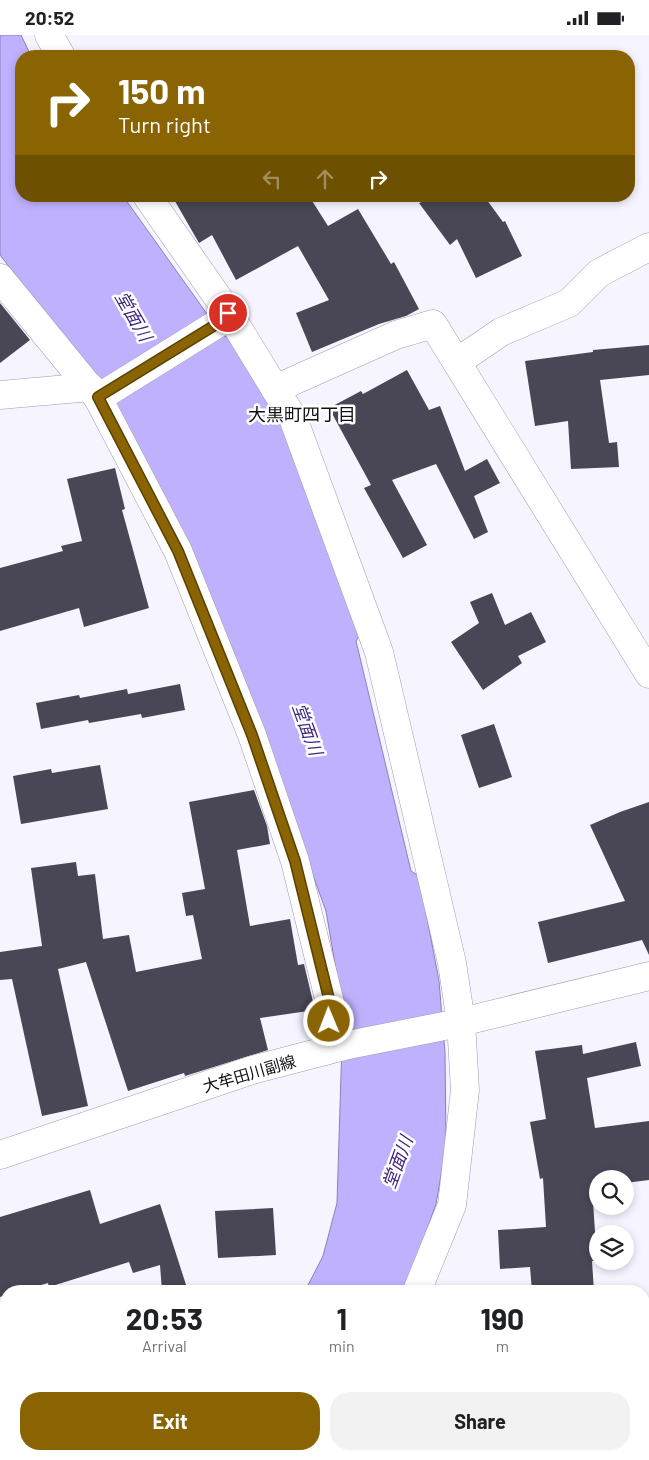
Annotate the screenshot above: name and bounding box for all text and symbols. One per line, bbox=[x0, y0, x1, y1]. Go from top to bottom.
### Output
text: 20:52 bbox=[25, 6, 74, 29]
text: 150 m bbox=[118, 69, 205, 111]
icon: right bbox=[35, 70, 100, 135]
text: Turn right bbox=[118, 111, 211, 137]
icon: left bbox=[258, 165, 286, 193]
icon: ahead bbox=[311, 165, 339, 193]
icon: right bbox=[364, 165, 392, 193]
water label: 堂面川 bbox=[111, 287, 158, 347]
pin bbox=[207, 292, 249, 334]
icon: arrive bbox=[214, 299, 242, 327]
district label: 大黒町四丁目 bbox=[248, 403, 356, 425]
water label: 堂面川 bbox=[288, 700, 328, 760]
position arrow bbox=[302, 994, 354, 1046]
street label: 大牟田川副線 bbox=[200, 1051, 298, 1095]
water label: 堂面川 bbox=[377, 1131, 417, 1191]
map controls bbox=[589, 1170, 634, 1270]
button: search bbox=[589, 1170, 634, 1215]
button: layers bbox=[589, 1225, 634, 1270]
text: 20:53 bbox=[126, 1300, 203, 1336]
text: 1 bbox=[336, 1300, 347, 1336]
text: 190 bbox=[481, 1300, 524, 1336]
text: Arrival bbox=[142, 1336, 187, 1355]
text: min bbox=[329, 1336, 355, 1355]
text: m bbox=[496, 1336, 509, 1355]
button: Exit bbox=[20, 1392, 320, 1450]
button: Share bbox=[330, 1392, 630, 1450]

